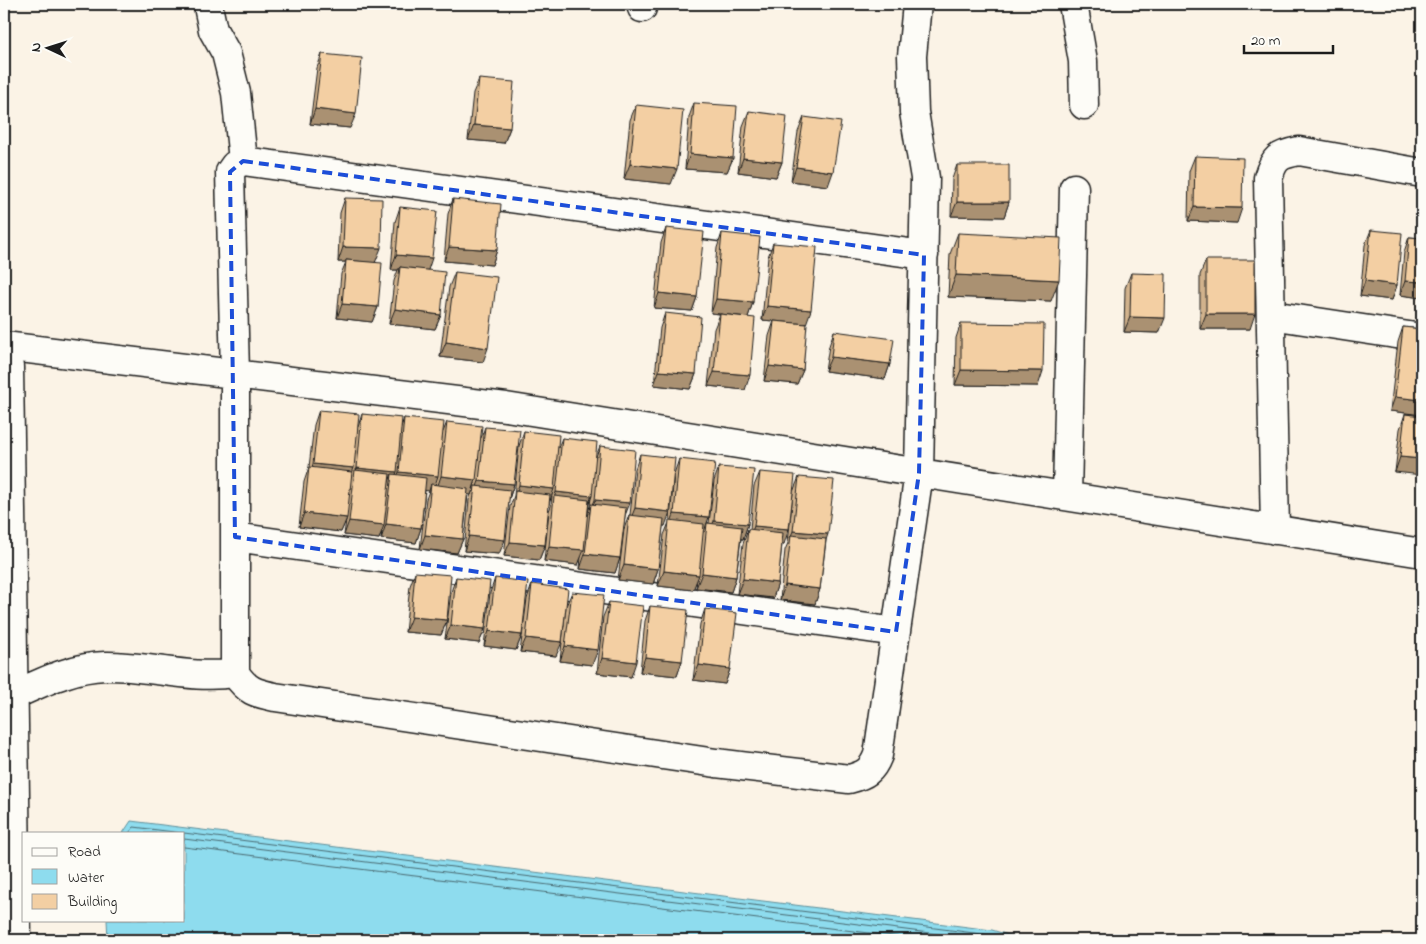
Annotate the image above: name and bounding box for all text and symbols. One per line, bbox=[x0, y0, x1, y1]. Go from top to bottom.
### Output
north arrow bbox=[22, 22, 72, 72]
scale bar bbox=[1244, 22, 1332, 54]
text: 20 m bbox=[1251, 30, 1281, 52]
text: N bbox=[26, 42, 47, 53]
legend bbox=[22, 832, 185, 922]
text: Road bbox=[68, 841, 101, 863]
text: Water bbox=[68, 867, 104, 889]
text: Building bbox=[67, 891, 117, 914]

